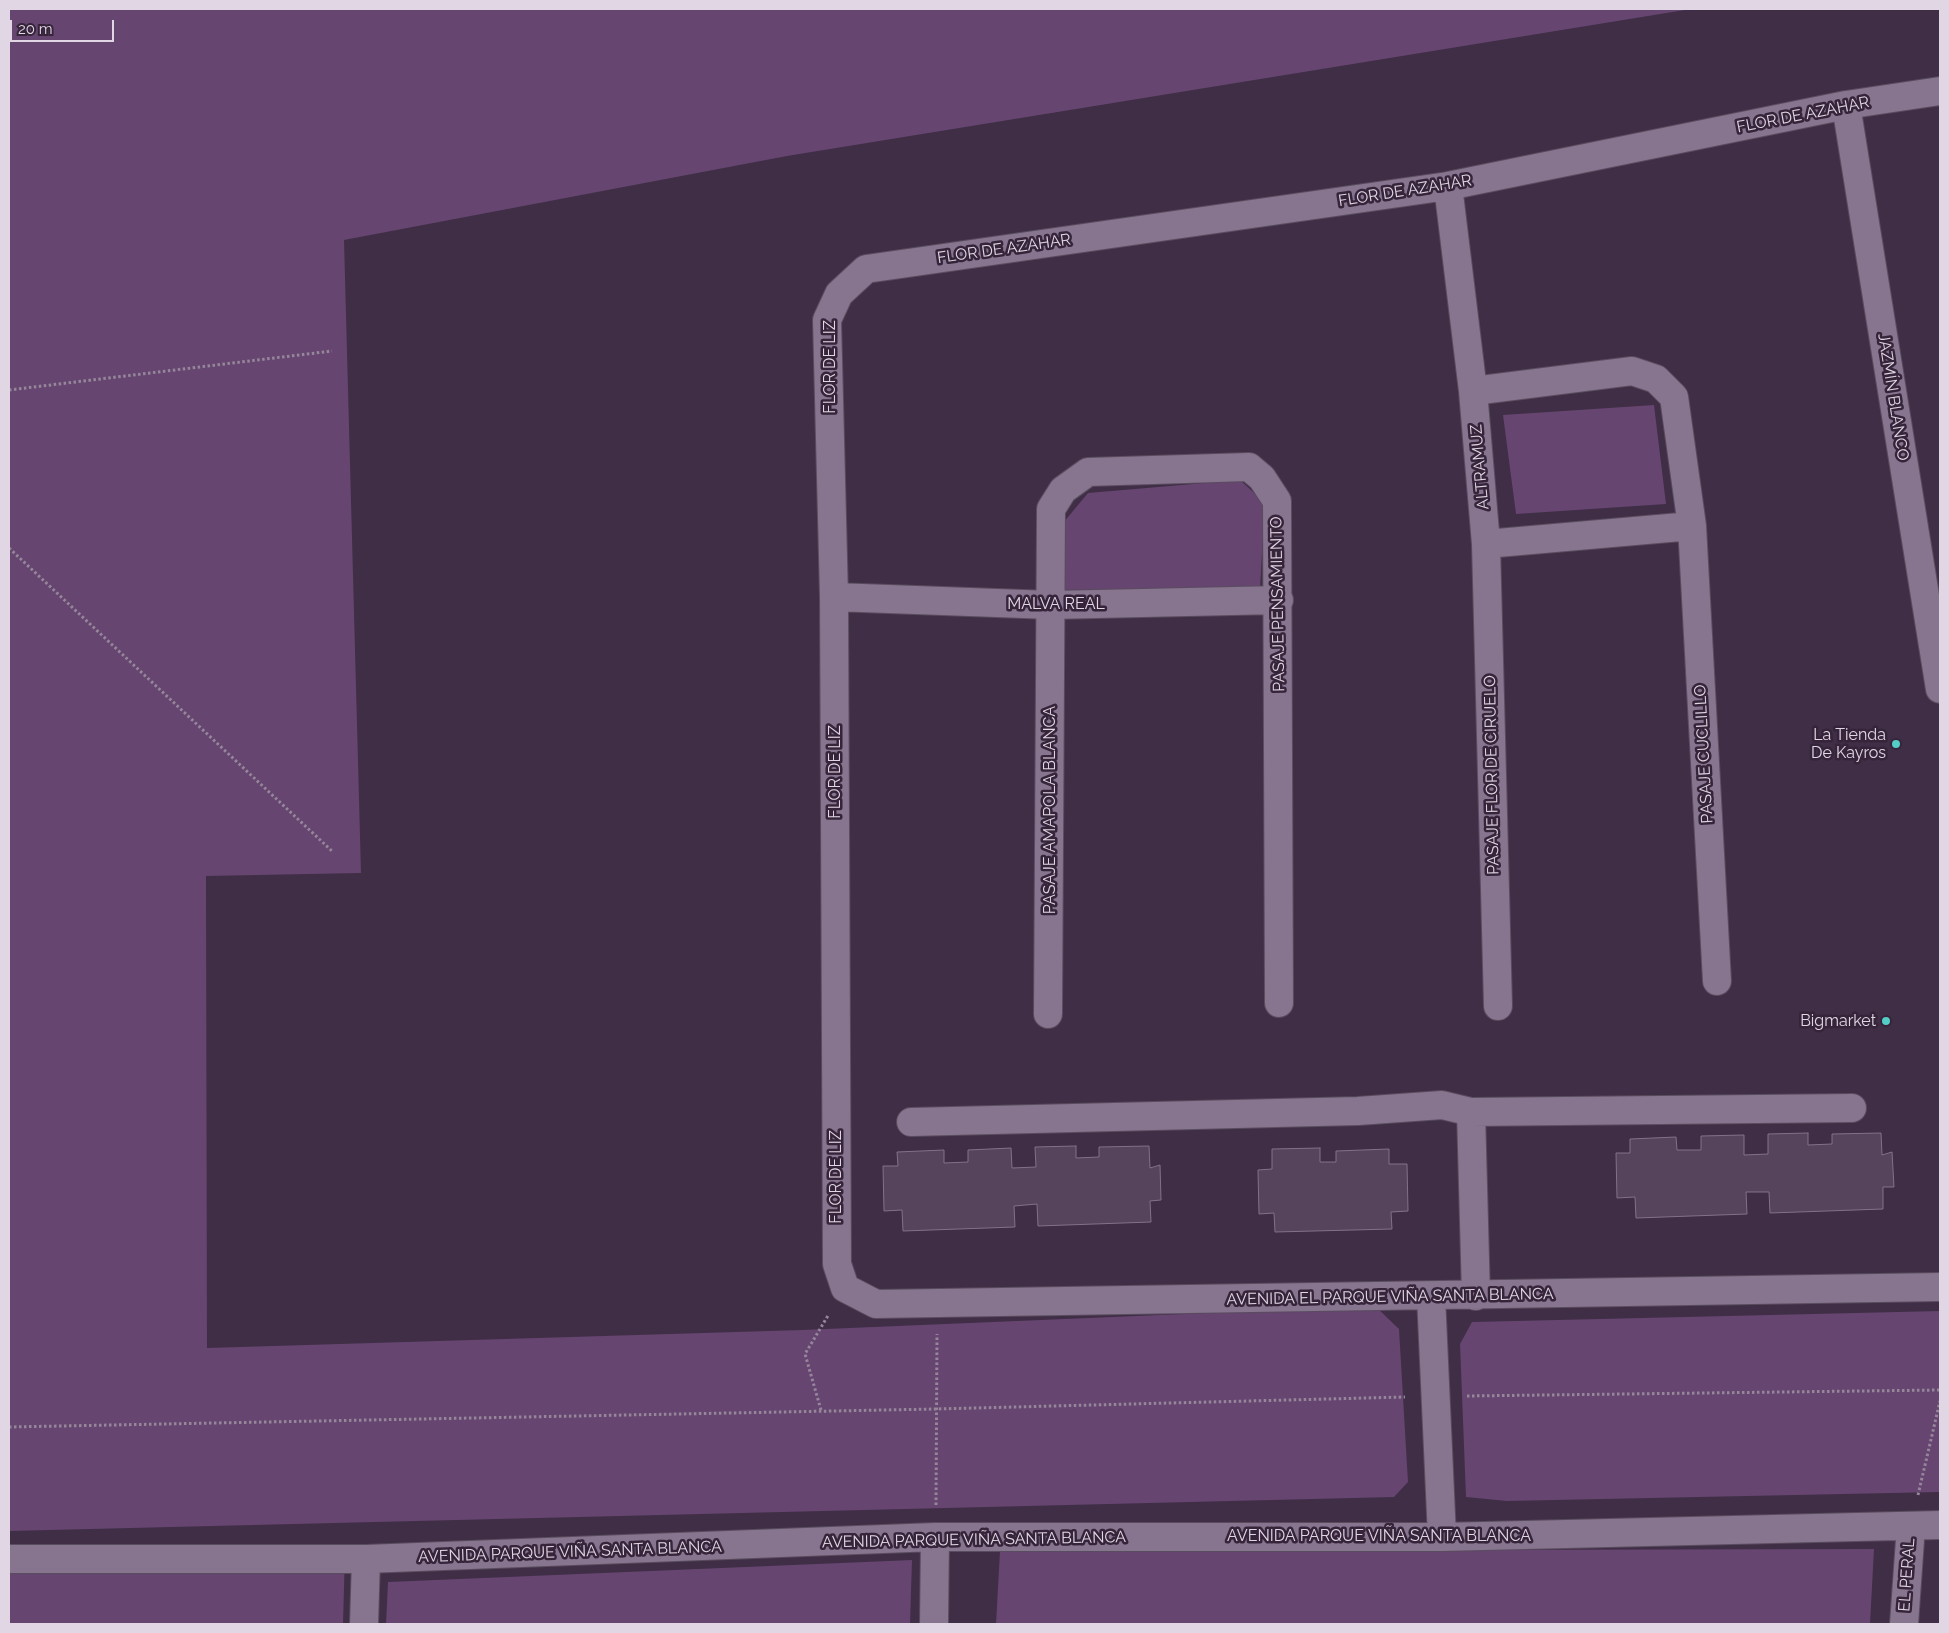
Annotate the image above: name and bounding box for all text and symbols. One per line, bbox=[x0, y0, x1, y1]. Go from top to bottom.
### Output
scale bar bbox=[12, 10, 116, 42]
text: 20 m bbox=[18, 20, 53, 38]
street label: FLOR DE AZAHAR bbox=[1735, 93, 1871, 137]
street label: FLOR DE AZAHAR bbox=[1337, 171, 1473, 211]
street label: FLOR DE AZAHAR bbox=[936, 230, 1072, 268]
street label: FLOR DE LIZ bbox=[820, 320, 840, 414]
street label: JAZMÍN BLANCO bbox=[1873, 332, 1913, 462]
street label: ALTRAMUZ bbox=[1467, 424, 1493, 510]
street label: PASAJE PENSAMIENTO bbox=[1267, 516, 1289, 692]
street label: MALVA REAL bbox=[1007, 594, 1105, 614]
street label: PASAJE FLOR DE CIRUELO bbox=[1481, 675, 1503, 875]
street label: PASAJE CUCLILLO bbox=[1691, 684, 1717, 824]
street label: PASAJE AMAPOLA BLANCA bbox=[1040, 706, 1060, 914]
street label: FLOR DE LIZ bbox=[825, 725, 845, 819]
place label: La Tienda De Kayros bbox=[1811, 725, 1886, 763]
marker: La Tienda De Kayros bbox=[1890, 738, 1902, 750]
place label: Bigmarket bbox=[1800, 1011, 1876, 1031]
marker: Bigmarket bbox=[1880, 1015, 1892, 1027]
street label: FLOR DE LIZ bbox=[826, 1130, 846, 1224]
street label: AVENIDA EL PARQUE VIÑA SANTA BLANCA bbox=[1226, 1285, 1554, 1309]
street label: AVENIDA PARQUE VIÑA SANTA BLANCA bbox=[1227, 1526, 1531, 1546]
street label: AVENIDA PARQUE VIÑA SANTA BLANCA bbox=[822, 1528, 1126, 1552]
street label: AVENIDA PARQUE VIÑA SANTA BLANCA bbox=[418, 1537, 722, 1567]
street label: EL PERAL bbox=[1895, 1538, 1919, 1612]

